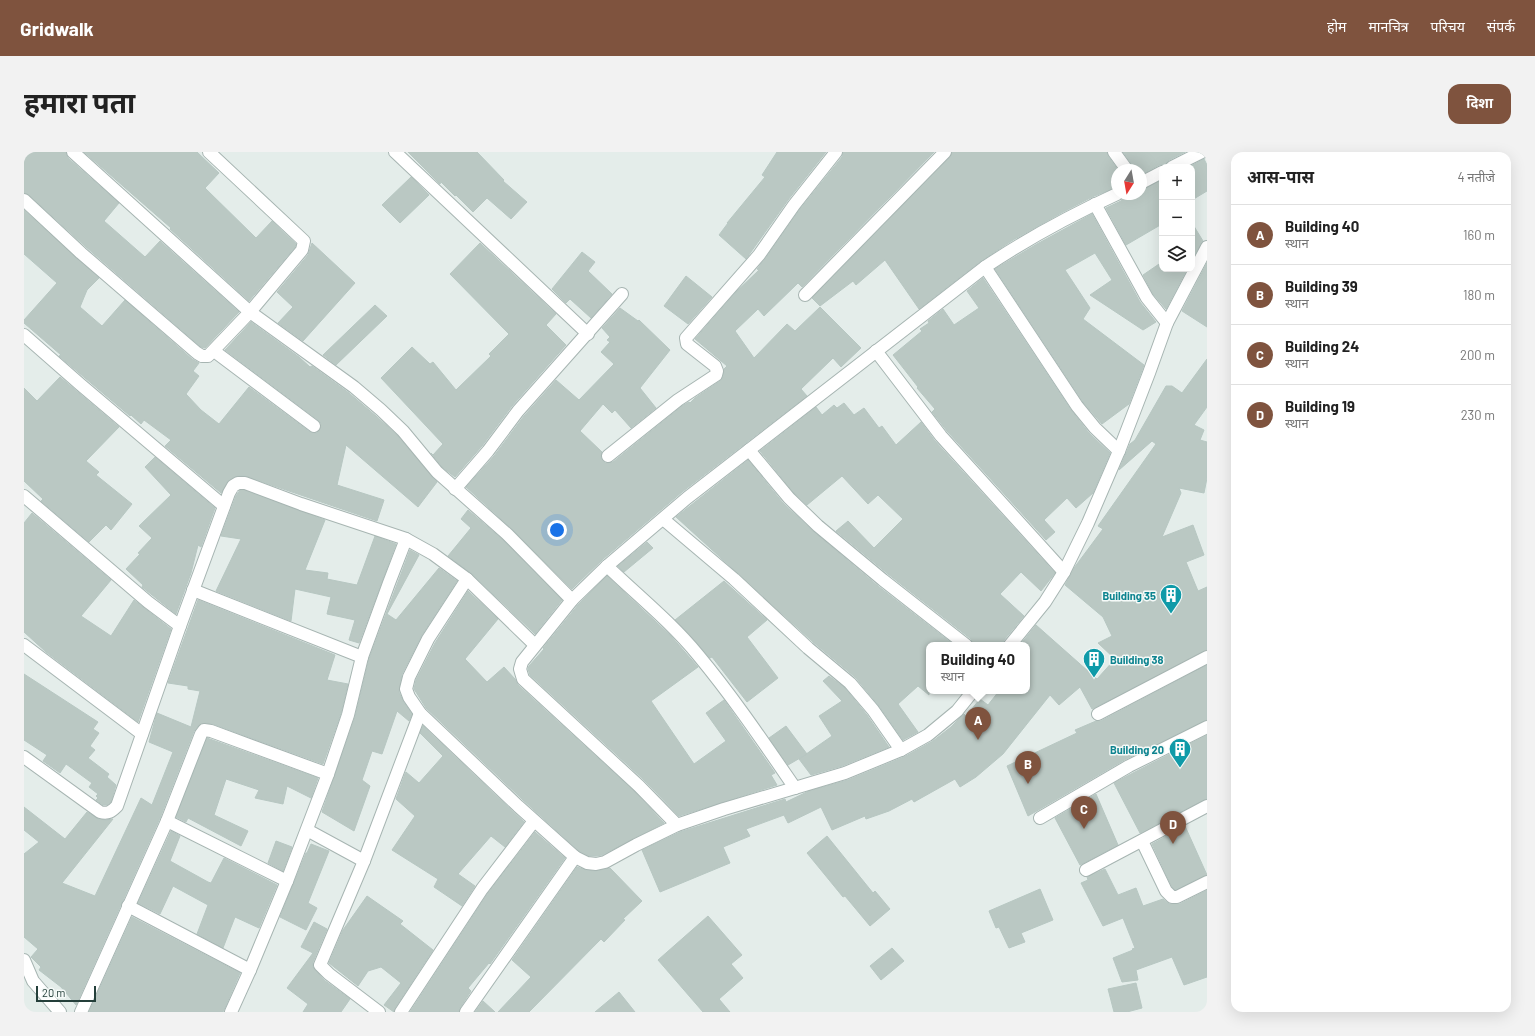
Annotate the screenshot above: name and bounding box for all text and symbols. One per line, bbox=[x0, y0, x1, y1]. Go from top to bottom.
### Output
text: Gridwalk bbox=[20, 17, 94, 40]
text: होम bbox=[1327, 18, 1346, 35]
text: मानचित्र bbox=[1368, 18, 1409, 35]
text: परिचय bbox=[1431, 18, 1465, 35]
text: संपर्क bbox=[1487, 18, 1515, 35]
button: दिशा bbox=[1448, 84, 1511, 124]
text: हमारा पता bbox=[24, 85, 135, 119]
north arrow bbox=[1111, 164, 1147, 200]
map controls bbox=[1159, 164, 1195, 272]
button: + bbox=[1159, 164, 1195, 200]
text: आस-पास bbox=[1247, 166, 1314, 186]
text: 4 नतीजे bbox=[1458, 169, 1495, 185]
button: − bbox=[1159, 200, 1195, 236]
text: Building 40 bbox=[1285, 217, 1359, 235]
text: A bbox=[1256, 227, 1264, 243]
text: 160 m bbox=[1463, 227, 1495, 243]
text: स्थान bbox=[1285, 235, 1309, 251]
button: layers bbox=[1159, 236, 1195, 272]
text: Building 39 bbox=[1285, 277, 1358, 295]
text: B bbox=[1256, 287, 1264, 303]
text: 180 m bbox=[1463, 287, 1495, 303]
text: स्थान bbox=[1285, 295, 1309, 311]
text: Building 24 bbox=[1285, 337, 1359, 355]
text: C bbox=[1256, 347, 1264, 363]
text: 200 m bbox=[1460, 347, 1495, 363]
text: स्थान bbox=[1285, 355, 1309, 371]
text: Building 19 bbox=[1285, 397, 1355, 415]
text: D bbox=[1256, 407, 1264, 423]
text: 230 m bbox=[1461, 407, 1495, 423]
text: स्थान bbox=[1285, 415, 1309, 431]
your location bbox=[547, 520, 567, 540]
building icon: Building 35 bbox=[1158, 582, 1184, 615]
place label: Building 35 bbox=[1103, 589, 1156, 602]
popup bbox=[926, 642, 1030, 694]
building icon: Building 38 bbox=[1081, 646, 1107, 679]
text: Building 40 bbox=[941, 650, 1015, 668]
place label: Building 38 bbox=[1110, 653, 1164, 666]
text: स्थान bbox=[941, 668, 965, 684]
pin: A bbox=[965, 707, 991, 740]
building icon: Building 20 bbox=[1167, 736, 1193, 769]
place label: Building 20 bbox=[1110, 743, 1164, 756]
pin: B bbox=[1015, 751, 1041, 784]
pin: C bbox=[1071, 796, 1097, 829]
pin: D bbox=[1160, 811, 1186, 844]
scale bar bbox=[36, 984, 96, 1003]
text: 20 m bbox=[42, 986, 65, 999]

